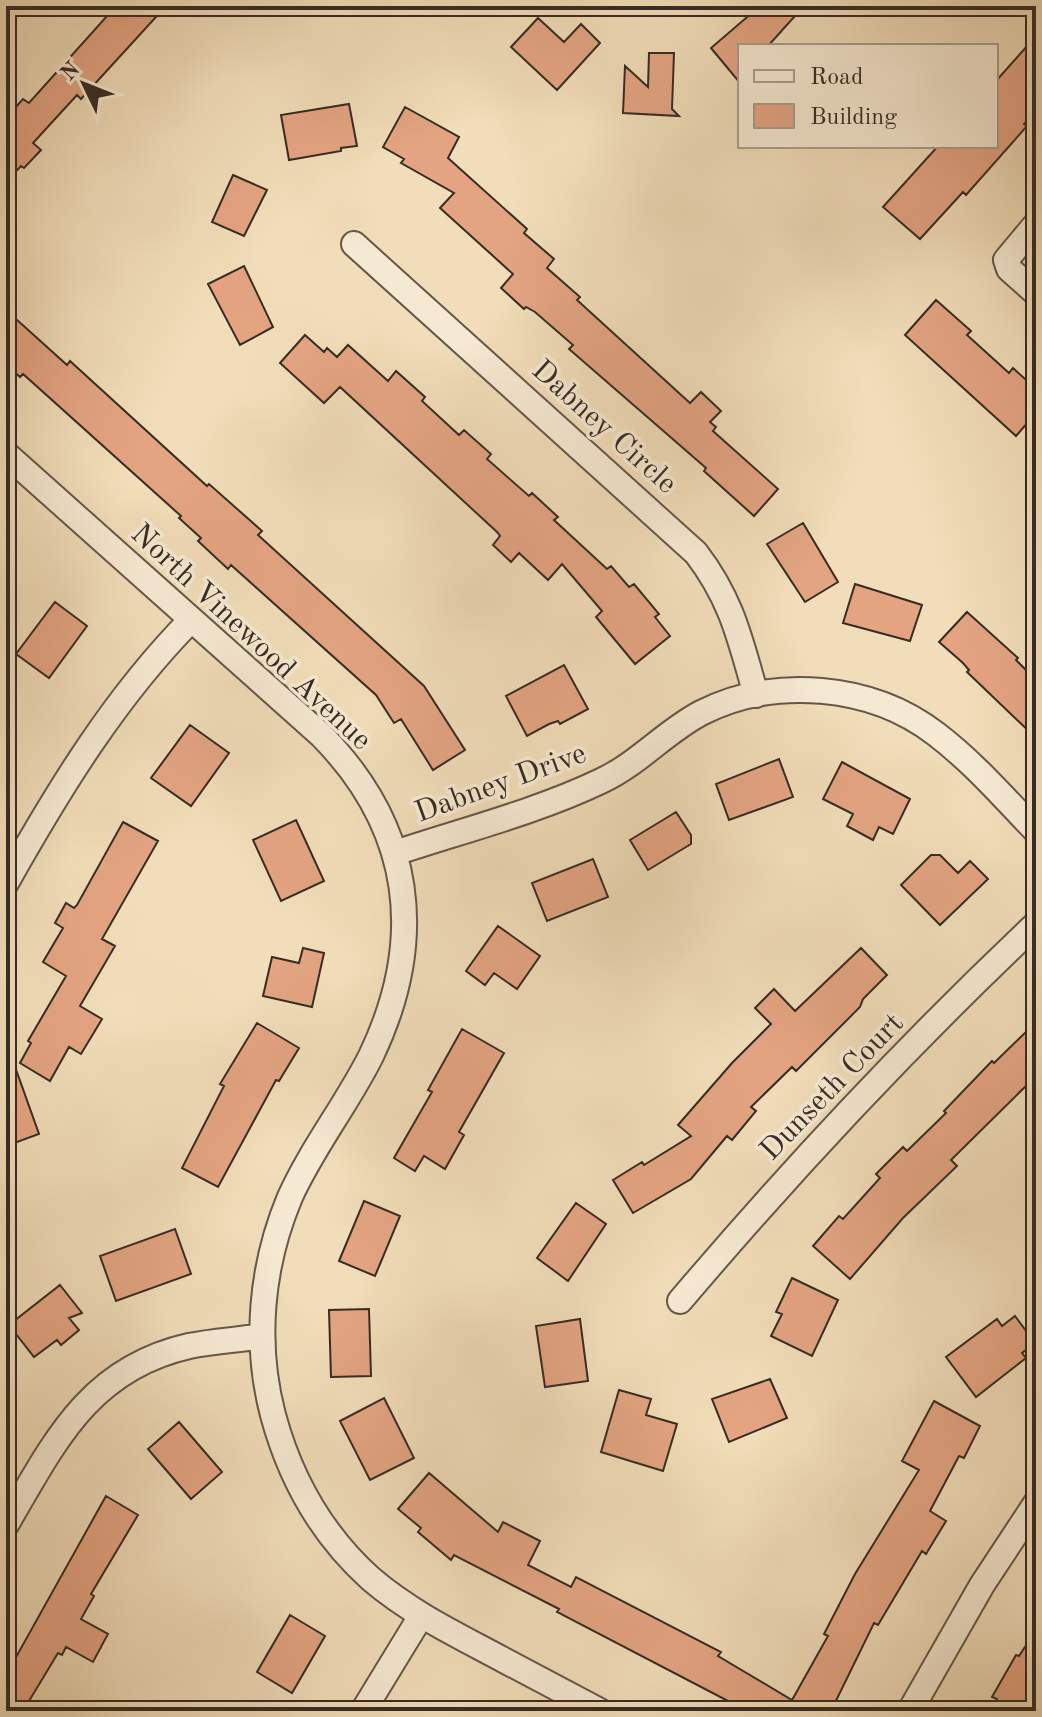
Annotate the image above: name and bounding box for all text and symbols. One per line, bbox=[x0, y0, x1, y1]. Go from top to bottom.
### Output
north arrow bbox=[44, 44, 124, 124]
legend bbox=[738, 44, 998, 148]
text: N bbox=[57, 58, 85, 85]
text: Road bbox=[810, 66, 863, 90]
text: Building bbox=[810, 106, 897, 130]
street label: Dabney Circle bbox=[525, 355, 682, 500]
street label: North Vinewood Avenue bbox=[125, 519, 377, 756]
street label: Dabney Drive bbox=[411, 739, 590, 829]
street label: Dunseth Court bbox=[755, 1008, 910, 1167]

